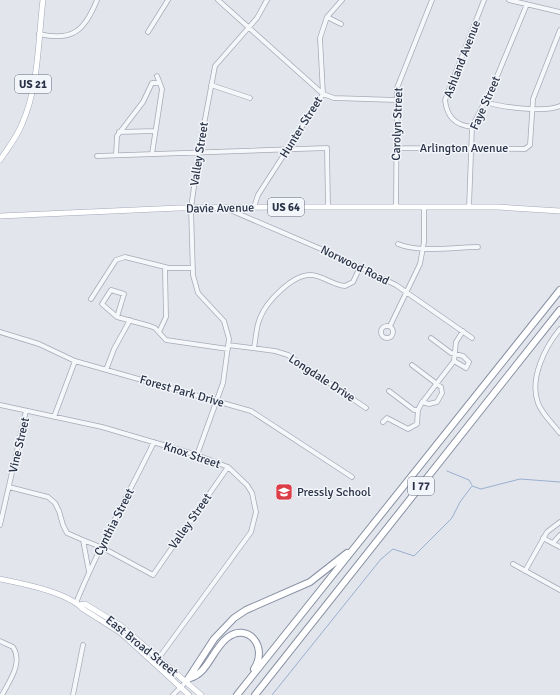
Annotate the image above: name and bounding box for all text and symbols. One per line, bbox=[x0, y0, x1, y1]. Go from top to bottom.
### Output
street label: Ashland Avenue bbox=[441, 18, 484, 100]
street label: Faye Street bbox=[467, 74, 504, 132]
road number: US 21 bbox=[15, 75, 51, 93]
street label: Carolyn Street bbox=[389, 87, 406, 161]
street label: Hunter Street bbox=[277, 94, 326, 161]
street label: Valley Street bbox=[187, 121, 212, 187]
street label: Arlington Avenue bbox=[420, 141, 508, 156]
road number: US 64 bbox=[268, 198, 304, 216]
street label: Davie Avenue bbox=[186, 200, 254, 217]
street label: Norwood Road bbox=[318, 242, 392, 289]
street label: Longdale Drive bbox=[286, 351, 358, 406]
street label: Forest Park Drive bbox=[138, 372, 226, 411]
street label: Vine Street bbox=[6, 416, 33, 474]
street label: Knox Street bbox=[161, 439, 222, 472]
road number: I 77 bbox=[408, 477, 434, 495]
school or university icon: Pressly School bbox=[274, 482, 294, 502]
place label: Pressly School bbox=[297, 485, 371, 500]
street label: Cynthia Street bbox=[91, 486, 138, 558]
street label: Valley Street bbox=[166, 490, 215, 552]
street label: East Broad Street bbox=[102, 613, 181, 680]

